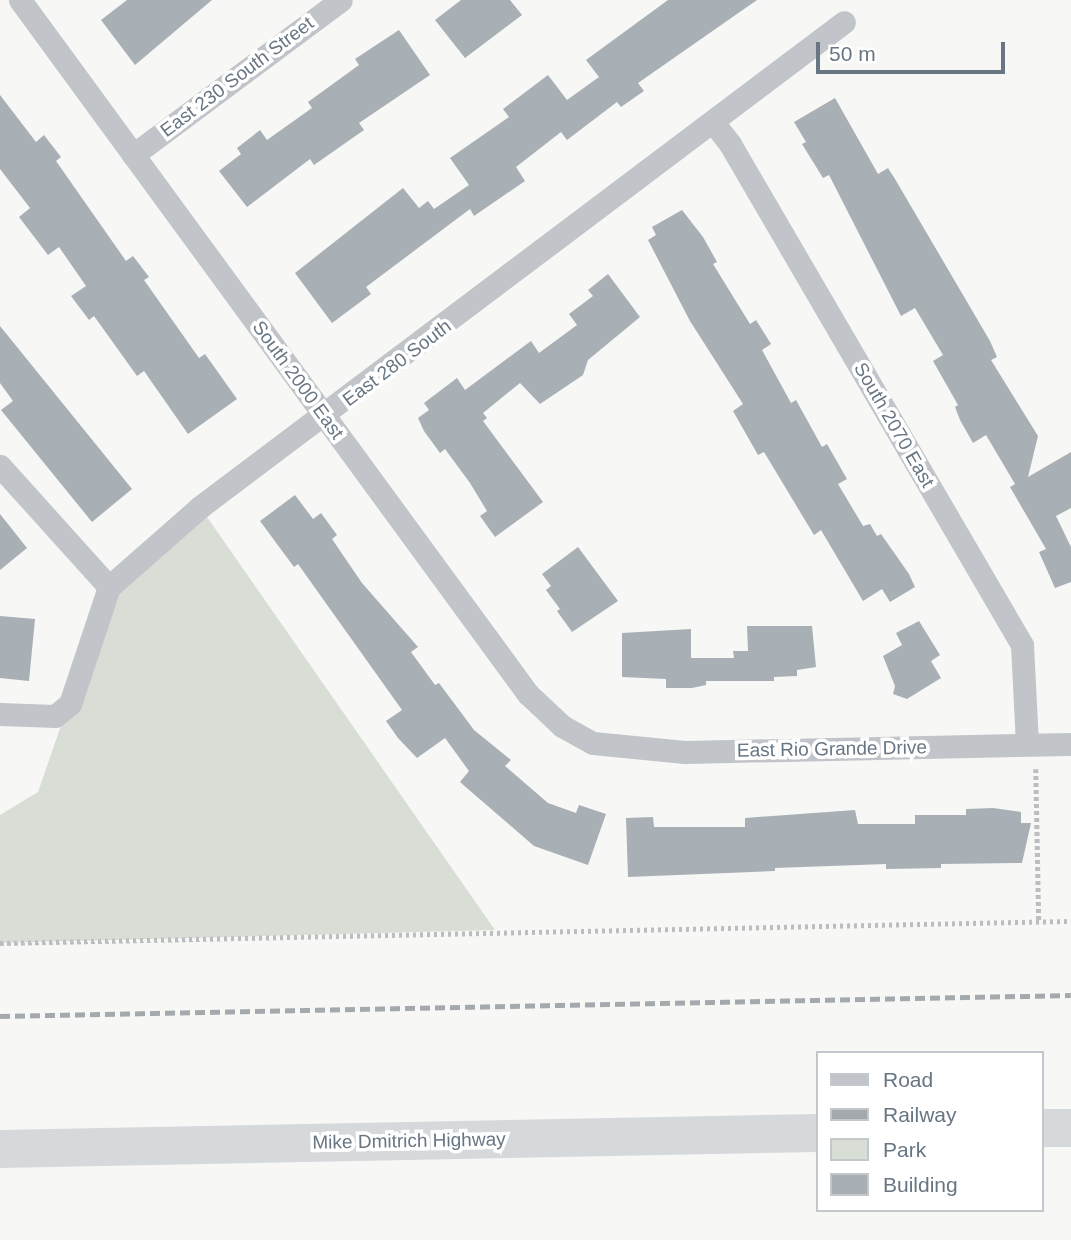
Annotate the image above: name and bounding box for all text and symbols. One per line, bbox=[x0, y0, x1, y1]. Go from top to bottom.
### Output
street label: East 230 South Street bbox=[156, 12, 318, 142]
scale bar bbox=[819, 28, 1008, 72]
text: 50 m bbox=[829, 42, 876, 65]
street label: East 280 South bbox=[338, 315, 456, 411]
street label: South 2000 East bbox=[247, 316, 349, 444]
street label: South 2070 East bbox=[849, 358, 939, 492]
street label: East Rio Grande Drive bbox=[737, 736, 927, 762]
legend bbox=[816, 1051, 1043, 1212]
text: Road bbox=[883, 1068, 933, 1091]
text: Railway bbox=[883, 1103, 957, 1126]
street label: Mike Dmitrich Highway bbox=[312, 1128, 506, 1154]
text: Park bbox=[883, 1138, 926, 1161]
text: Building bbox=[883, 1173, 958, 1196]

